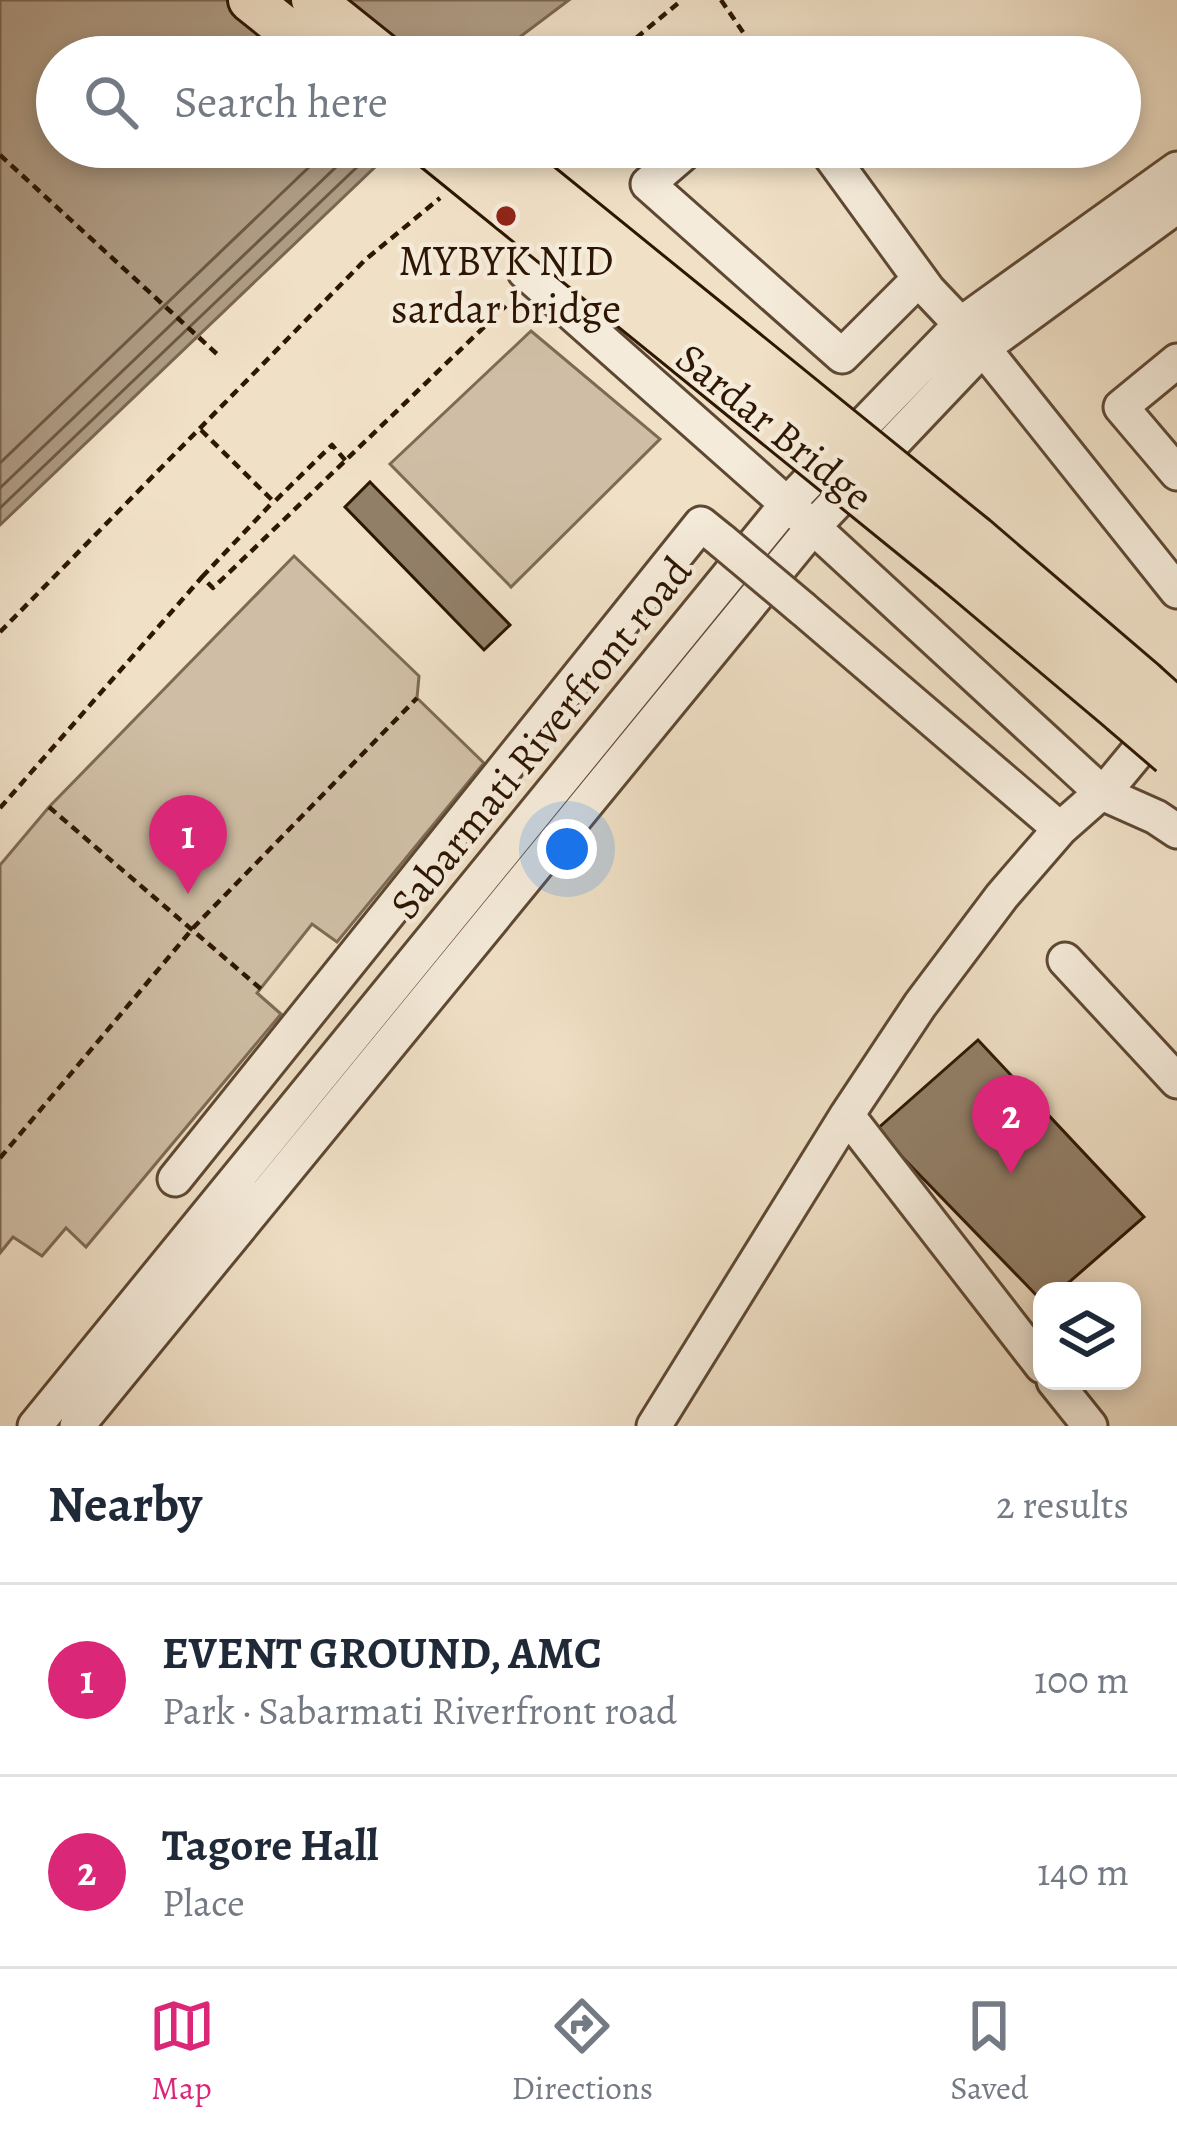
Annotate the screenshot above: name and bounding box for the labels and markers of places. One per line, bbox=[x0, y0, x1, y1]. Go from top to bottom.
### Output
marker: MYBYK NID sardar bridge bbox=[493, 203, 519, 229]
place label: MYBYK NID sardar bridge bbox=[391, 232, 621, 337]
pin: 1 bbox=[149, 795, 227, 894]
pin: 2 bbox=[972, 1075, 1050, 1174]

